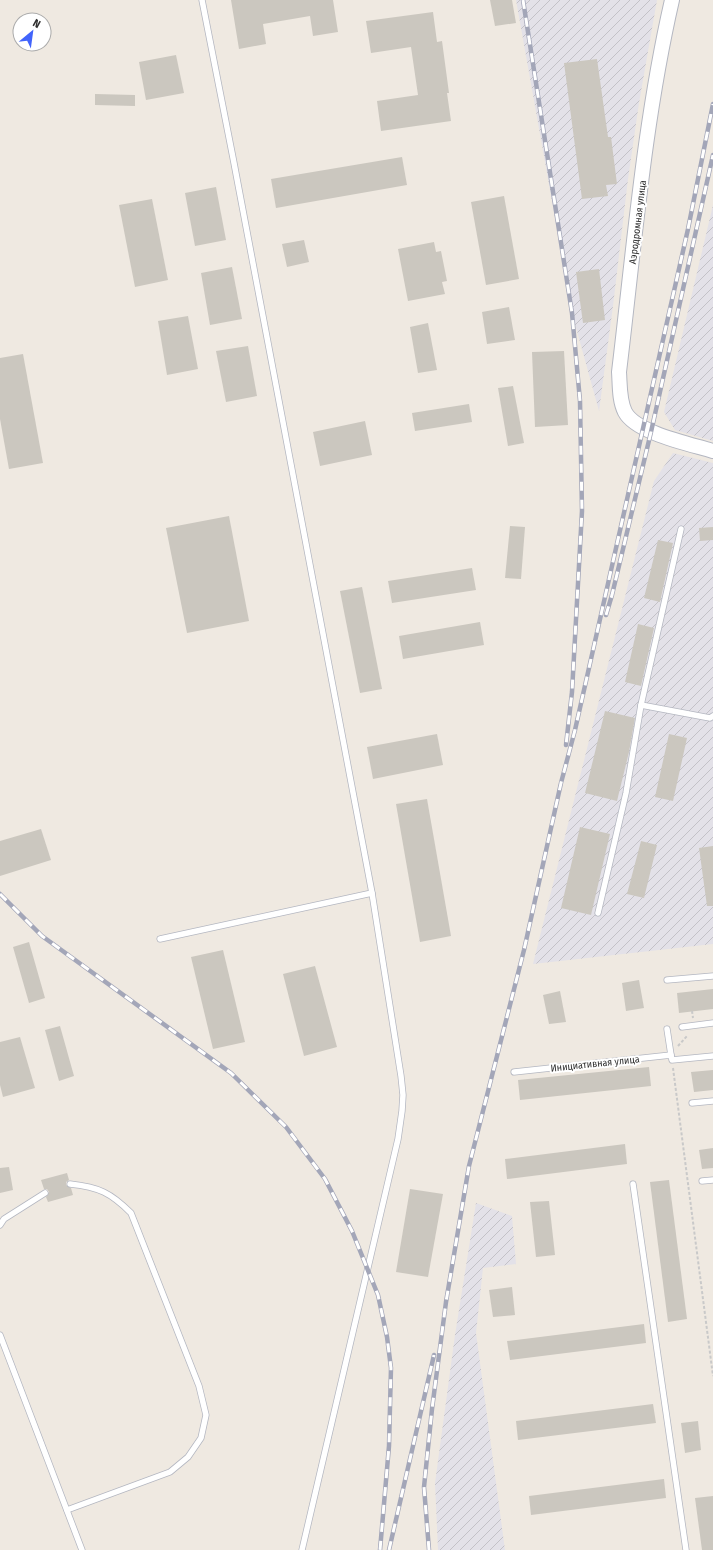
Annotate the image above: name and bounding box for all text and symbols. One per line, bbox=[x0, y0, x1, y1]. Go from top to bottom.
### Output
north arrow bbox=[12, 12, 52, 52]
text: N bbox=[31, 16, 43, 31]
street label: Аэродромная улица bbox=[627, 179, 649, 265]
street label: Инициативная улица bbox=[550, 1053, 640, 1075]

